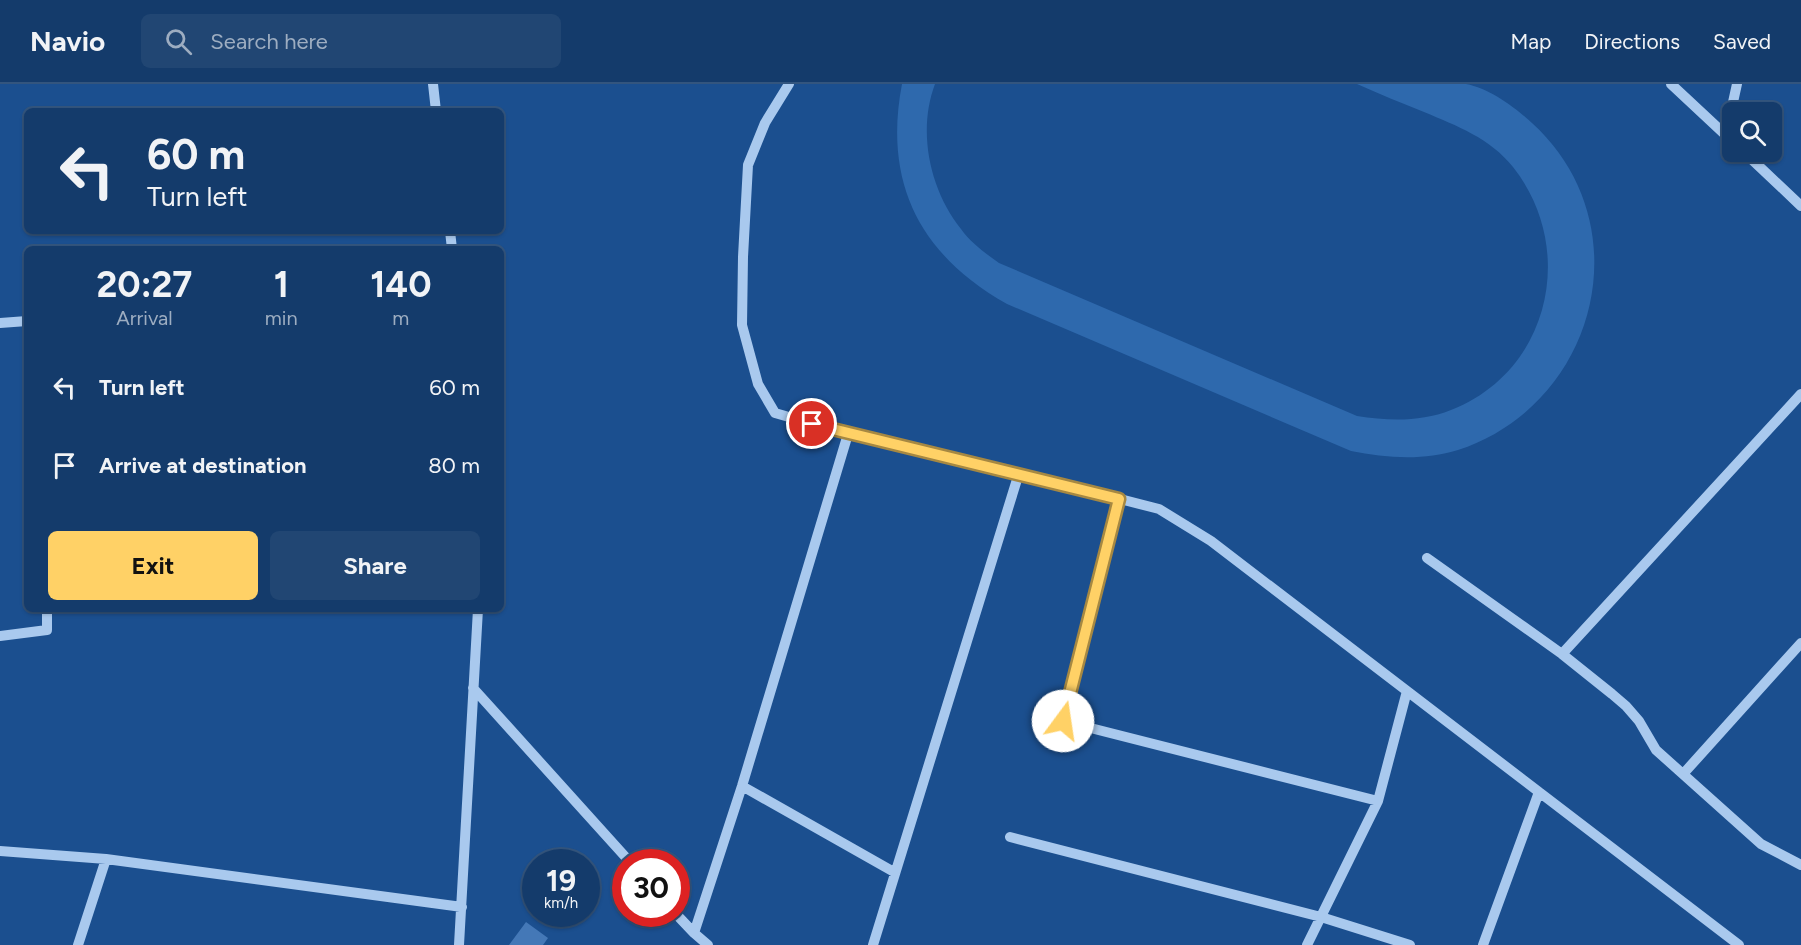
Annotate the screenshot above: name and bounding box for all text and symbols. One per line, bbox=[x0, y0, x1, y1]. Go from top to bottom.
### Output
search box bbox=[141, 14, 561, 68]
text: Navio bbox=[30, 24, 105, 58]
icon: search bbox=[162, 25, 195, 58]
text: Search here bbox=[210, 28, 328, 55]
text: Map bbox=[1510, 29, 1551, 54]
text: Directions bbox=[1584, 29, 1680, 54]
text: Saved bbox=[1713, 29, 1771, 54]
map controls bbox=[1722, 102, 1782, 162]
button: search bbox=[1722, 102, 1782, 162]
text: 60 m bbox=[147, 129, 245, 180]
icon: left bbox=[48, 132, 126, 210]
text: Turn left bbox=[147, 180, 247, 213]
text: 20:27 bbox=[96, 263, 192, 306]
text: 1 bbox=[274, 263, 289, 306]
text: 140 bbox=[370, 263, 431, 306]
text: Arrival bbox=[116, 306, 173, 330]
text: min bbox=[265, 306, 298, 330]
text: m bbox=[392, 306, 409, 330]
icon: left bbox=[48, 371, 81, 404]
text: Turn left bbox=[99, 374, 185, 401]
text: 60 m bbox=[429, 374, 480, 401]
pin bbox=[786, 398, 837, 449]
icon: arrive bbox=[795, 407, 828, 440]
icon: arrive bbox=[48, 449, 81, 482]
text: Arrive at destination bbox=[99, 452, 307, 479]
text: 80 m bbox=[428, 452, 480, 479]
button: Exit bbox=[48, 531, 258, 600]
button: Share bbox=[270, 531, 480, 600]
position arrow bbox=[1031, 689, 1095, 753]
speed limit sign: 30 bbox=[612, 849, 690, 927]
text: 19 bbox=[546, 862, 576, 899]
text: km/h bbox=[544, 894, 578, 912]

